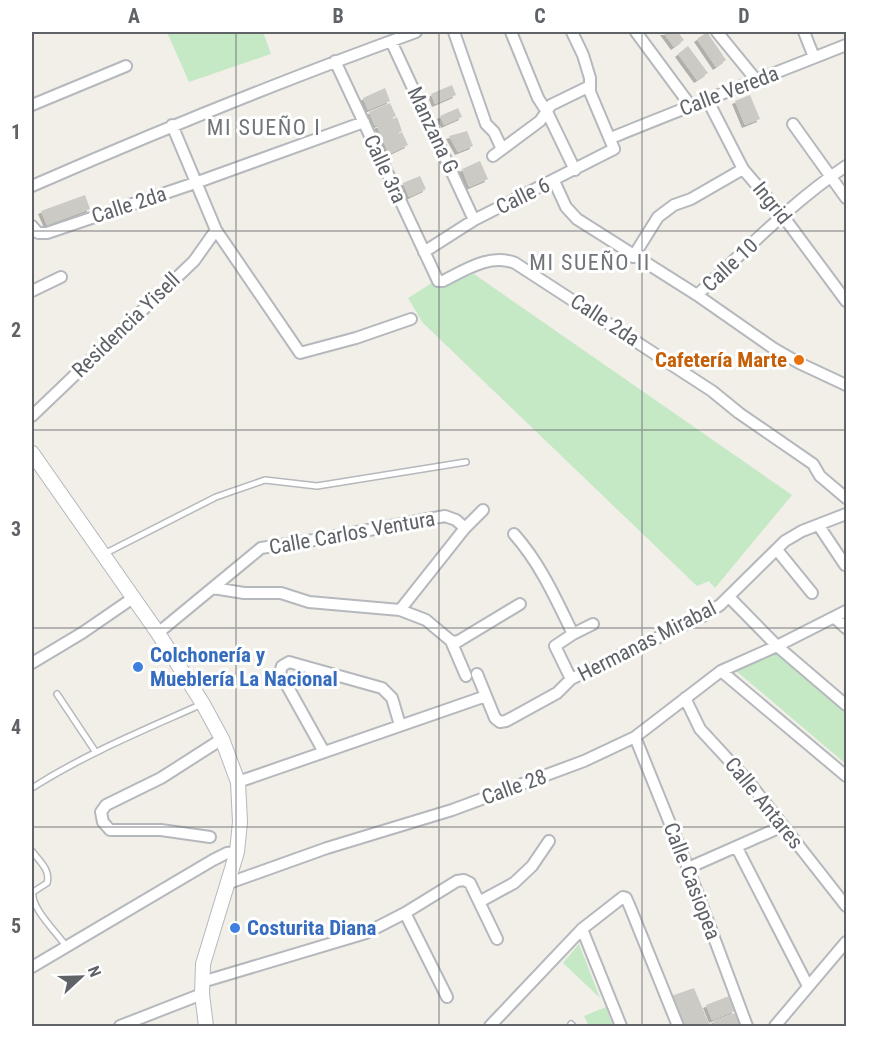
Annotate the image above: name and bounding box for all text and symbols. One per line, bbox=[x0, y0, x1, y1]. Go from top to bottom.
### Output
text: A bbox=[128, 4, 140, 28]
text: B bbox=[332, 4, 344, 28]
text: C bbox=[534, 4, 546, 28]
text: D bbox=[738, 4, 750, 28]
street label: Calle Vereda bbox=[676, 61, 782, 121]
street label: Manzana G bbox=[403, 83, 463, 177]
district label: MI SUEÑO I bbox=[207, 115, 321, 140]
text: 1 bbox=[11, 120, 21, 144]
street label: Calle 3ra bbox=[359, 131, 411, 207]
street label: Calle 6 bbox=[492, 173, 554, 219]
street label: Ingrid bbox=[748, 177, 796, 229]
street label: Calle 2da bbox=[89, 182, 169, 228]
street label: Calle 10 bbox=[697, 233, 763, 297]
district label: MI SUEÑO II bbox=[529, 250, 651, 275]
street label: Residencia Yisell bbox=[67, 268, 185, 382]
street label: Calle 2da bbox=[566, 289, 644, 351]
text: 2 bbox=[11, 318, 21, 342]
place label: Cafetería Marte bbox=[655, 348, 787, 372]
marker: Cafetería Marte bbox=[792, 353, 806, 367]
street label: Calle Carlos Ventura bbox=[267, 507, 437, 559]
text: 3 bbox=[11, 517, 21, 541]
street label: Hermanas Mirabal bbox=[574, 596, 720, 686]
place label: Colchonería y Mueblería La Nacional bbox=[150, 643, 338, 691]
marker: Colchonería y Mueblería La Nacional bbox=[131, 660, 145, 674]
text: 4 bbox=[11, 715, 21, 739]
street label: Calle Antares bbox=[720, 753, 808, 853]
street label: Calle 28 bbox=[478, 764, 550, 810]
street label: Calle Casiopea bbox=[659, 819, 725, 943]
text: 5 bbox=[11, 914, 21, 938]
place label: Costurita Diana bbox=[247, 916, 377, 940]
marker: Costurita Diana bbox=[228, 921, 242, 935]
north arrow bbox=[51, 947, 111, 1007]
text: N bbox=[84, 963, 105, 980]

